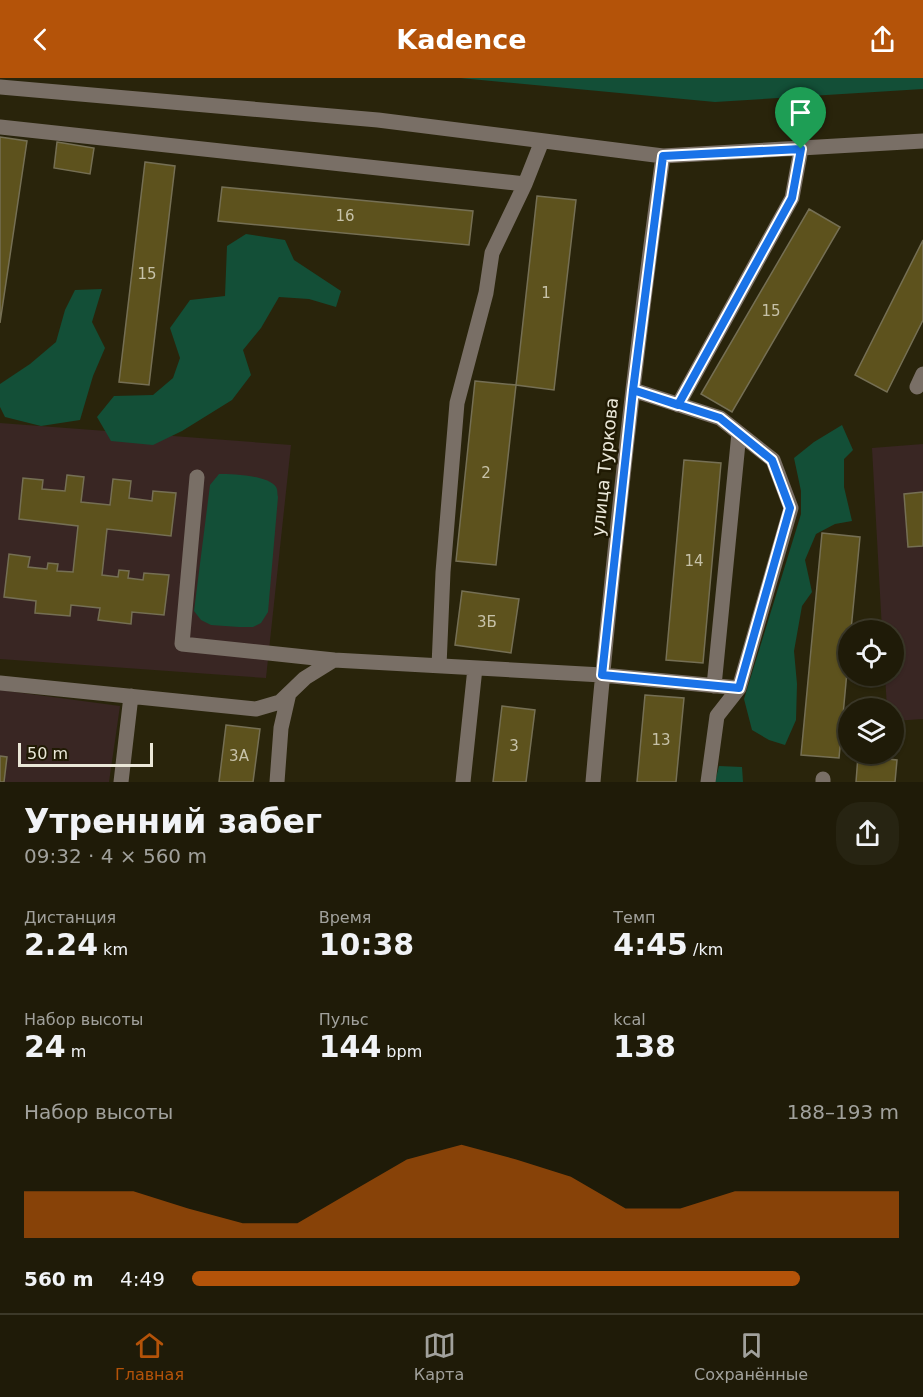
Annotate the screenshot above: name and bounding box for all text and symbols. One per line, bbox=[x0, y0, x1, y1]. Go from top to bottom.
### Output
icon: back bbox=[24, 23, 57, 56]
icon: share bbox=[866, 23, 899, 56]
text: Kadence bbox=[396, 24, 527, 55]
pin bbox=[775, 87, 826, 149]
icon: arrive bbox=[784, 96, 817, 129]
house number: 16 bbox=[335, 207, 355, 225]
house number: 15 bbox=[137, 265, 157, 283]
house number: 1 bbox=[541, 284, 551, 302]
house number: 15 bbox=[761, 302, 781, 320]
street label: улица Туркова bbox=[587, 396, 622, 537]
house number: 2 bbox=[481, 464, 491, 482]
house number: 14 bbox=[684, 552, 704, 570]
house number: 3Б bbox=[477, 613, 497, 631]
map controls bbox=[838, 620, 904, 764]
button: locate bbox=[838, 620, 904, 686]
button: layers bbox=[838, 698, 904, 764]
house number: 13 bbox=[651, 731, 671, 749]
house number: 3 bbox=[509, 737, 519, 755]
scale bar bbox=[18, 740, 153, 768]
text: 50 m bbox=[27, 744, 68, 763]
house number: 3А bbox=[229, 747, 250, 765]
text: Утренний забег bbox=[24, 802, 322, 841]
button: share bbox=[836, 802, 899, 865]
text: 09:32 · 4 × 560 m bbox=[24, 844, 207, 868]
text: Дистанция bbox=[24, 908, 116, 927]
text: Время bbox=[319, 908, 371, 927]
text: Темп bbox=[613, 908, 655, 927]
text: 2.24 bbox=[24, 927, 98, 962]
text: 10:38 bbox=[319, 927, 414, 962]
text: 4:45 bbox=[613, 927, 688, 962]
text: km bbox=[98, 940, 128, 959]
text: /km bbox=[688, 940, 723, 959]
text: Набор высоты bbox=[24, 1010, 143, 1029]
text: Пульс bbox=[319, 1010, 369, 1029]
text: kcal bbox=[613, 1010, 646, 1029]
text: 24 bbox=[24, 1029, 66, 1064]
text: 144 bbox=[319, 1029, 381, 1064]
text: 138 bbox=[613, 1029, 676, 1064]
text: m bbox=[66, 1042, 86, 1061]
text: bpm bbox=[381, 1042, 422, 1061]
text: Набор высоты bbox=[24, 1100, 173, 1124]
text: 188–193 m bbox=[787, 1100, 899, 1124]
text: 560 m bbox=[24, 1267, 94, 1291]
text: 4:49 bbox=[120, 1267, 165, 1291]
tab: Главная bbox=[115, 1329, 184, 1384]
tab: Карта bbox=[414, 1329, 464, 1384]
tab: Сохранённые bbox=[694, 1329, 808, 1384]

